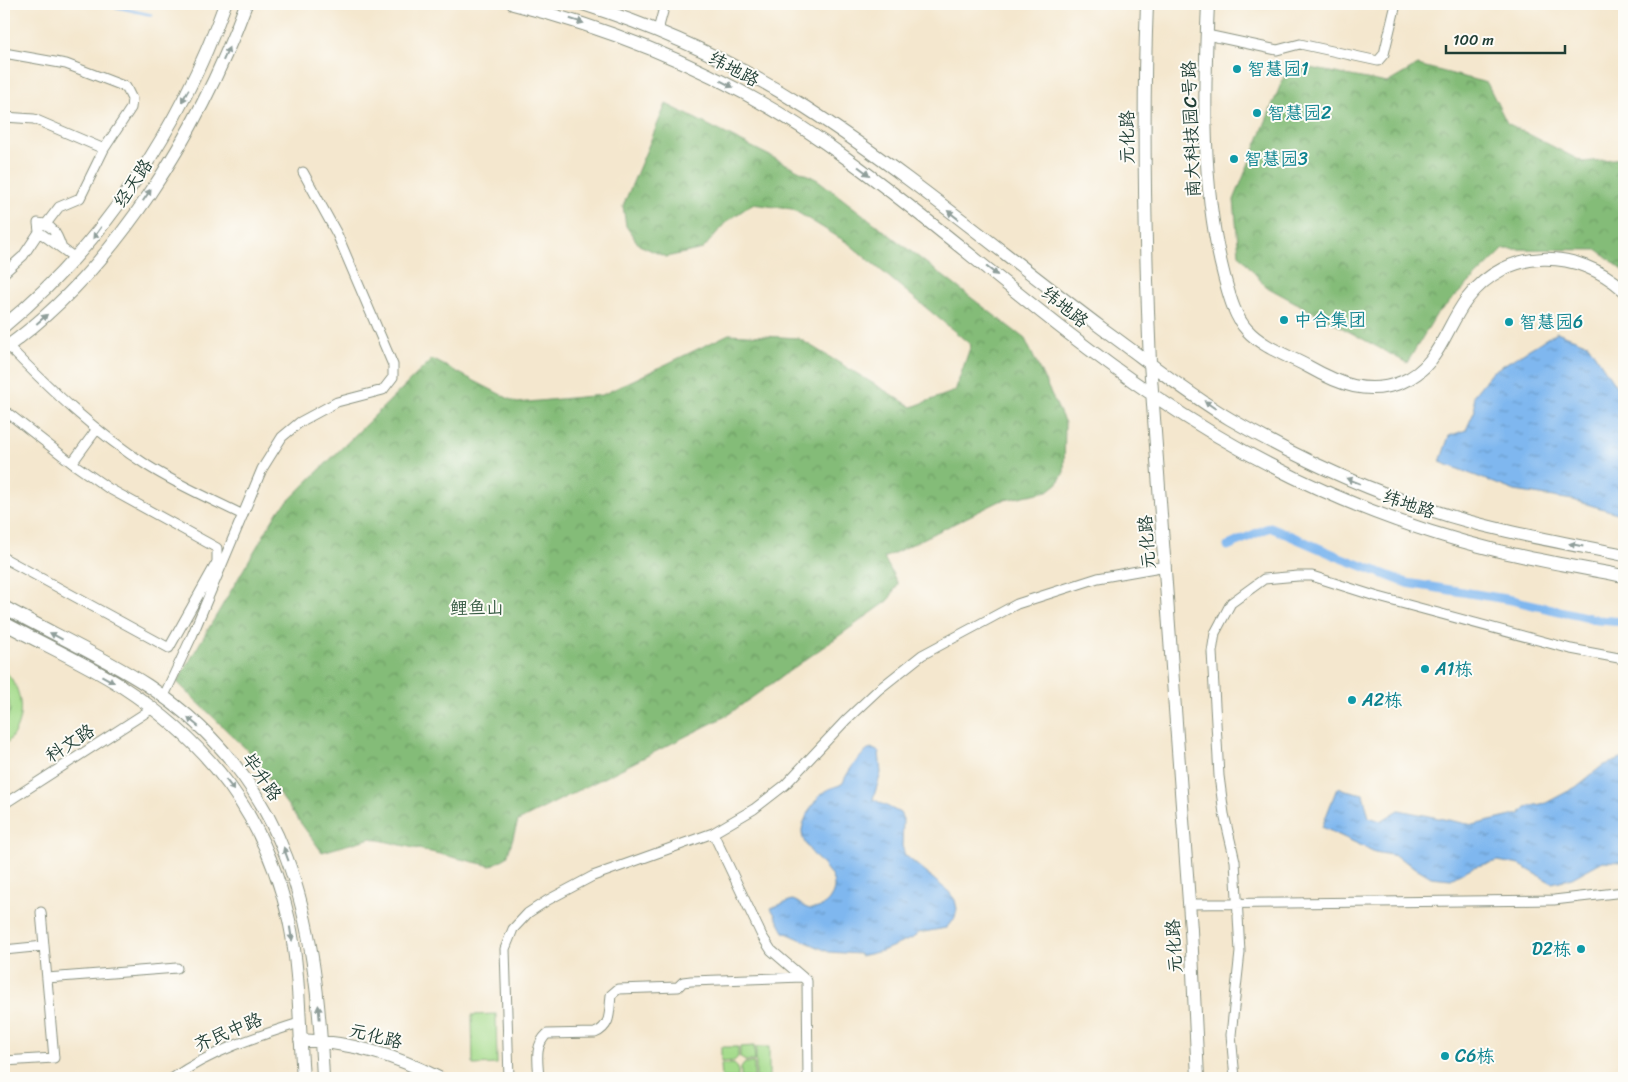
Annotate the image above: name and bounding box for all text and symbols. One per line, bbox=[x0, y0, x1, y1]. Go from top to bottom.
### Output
one-way arrow bbox=[570, 18, 585, 26]
scale bar bbox=[1446, 22, 1564, 54]
text: 100 m bbox=[1453, 27, 1494, 53]
street label: 纬地路 bbox=[703, 42, 765, 96]
one-way arrow bbox=[223, 47, 231, 61]
place label: 智慧园1 bbox=[1247, 53, 1309, 85]
street label: 南大科技园C号路 bbox=[1173, 60, 1209, 198]
marker: 智慧园1 bbox=[1231, 63, 1243, 75]
one-way arrow bbox=[720, 80, 734, 88]
one-way arrow bbox=[181, 89, 189, 104]
place label: 智慧园2 bbox=[1267, 97, 1331, 129]
marker: 智慧园2 bbox=[1251, 107, 1263, 119]
street label: 元化路 bbox=[1111, 110, 1143, 164]
place label: 智慧园3 bbox=[1244, 143, 1308, 175]
street label: 经天路 bbox=[105, 152, 161, 214]
marker: 智慧园3 bbox=[1228, 153, 1240, 165]
one-way arrow bbox=[857, 166, 871, 176]
one-way arrow bbox=[142, 189, 151, 202]
one-way arrow bbox=[947, 209, 960, 220]
one-way arrow bbox=[92, 226, 102, 240]
one-way arrow bbox=[985, 266, 998, 277]
street label: 纬地路 bbox=[1034, 278, 1096, 336]
place label: 中合集团 bbox=[1294, 304, 1366, 336]
place label: 智慧园6 bbox=[1519, 306, 1583, 338]
one-way arrow bbox=[35, 313, 48, 324]
marker: 中合集团 bbox=[1278, 314, 1290, 326]
marker: 智慧园6 bbox=[1503, 316, 1515, 328]
one-way arrow bbox=[1204, 400, 1217, 410]
one-way arrow bbox=[1346, 477, 1361, 484]
street label: 纬地路 bbox=[1378, 480, 1440, 528]
street label: 元化路 bbox=[1129, 514, 1165, 570]
one-way arrow bbox=[1568, 541, 1584, 549]
park label: 鲤鱼山 bbox=[450, 592, 504, 624]
one-way arrow bbox=[49, 632, 64, 640]
place label: A1栋 bbox=[1434, 653, 1473, 685]
marker: A1栋 bbox=[1419, 663, 1431, 675]
one-way arrow bbox=[101, 675, 116, 683]
place label: A2栋 bbox=[1361, 684, 1402, 716]
marker: A2栋 bbox=[1346, 694, 1358, 706]
street label: 科文路 bbox=[39, 715, 101, 771]
one-way arrow bbox=[188, 716, 200, 728]
street label: 毕升路 bbox=[233, 746, 291, 808]
one-way arrow bbox=[224, 778, 235, 791]
one-way arrow bbox=[282, 846, 290, 861]
street label: 元化路 bbox=[1157, 918, 1191, 974]
one-way arrow bbox=[287, 927, 295, 943]
place label: D2栋 bbox=[1532, 933, 1571, 965]
marker: D2栋 bbox=[1575, 943, 1587, 955]
street label: 齐民中路 bbox=[189, 1003, 267, 1061]
one-way arrow bbox=[315, 1004, 323, 1020]
street label: 元化路 bbox=[346, 1014, 406, 1058]
place label: C6栋 bbox=[1455, 1040, 1494, 1072]
marker: C6栋 bbox=[1439, 1050, 1451, 1062]

